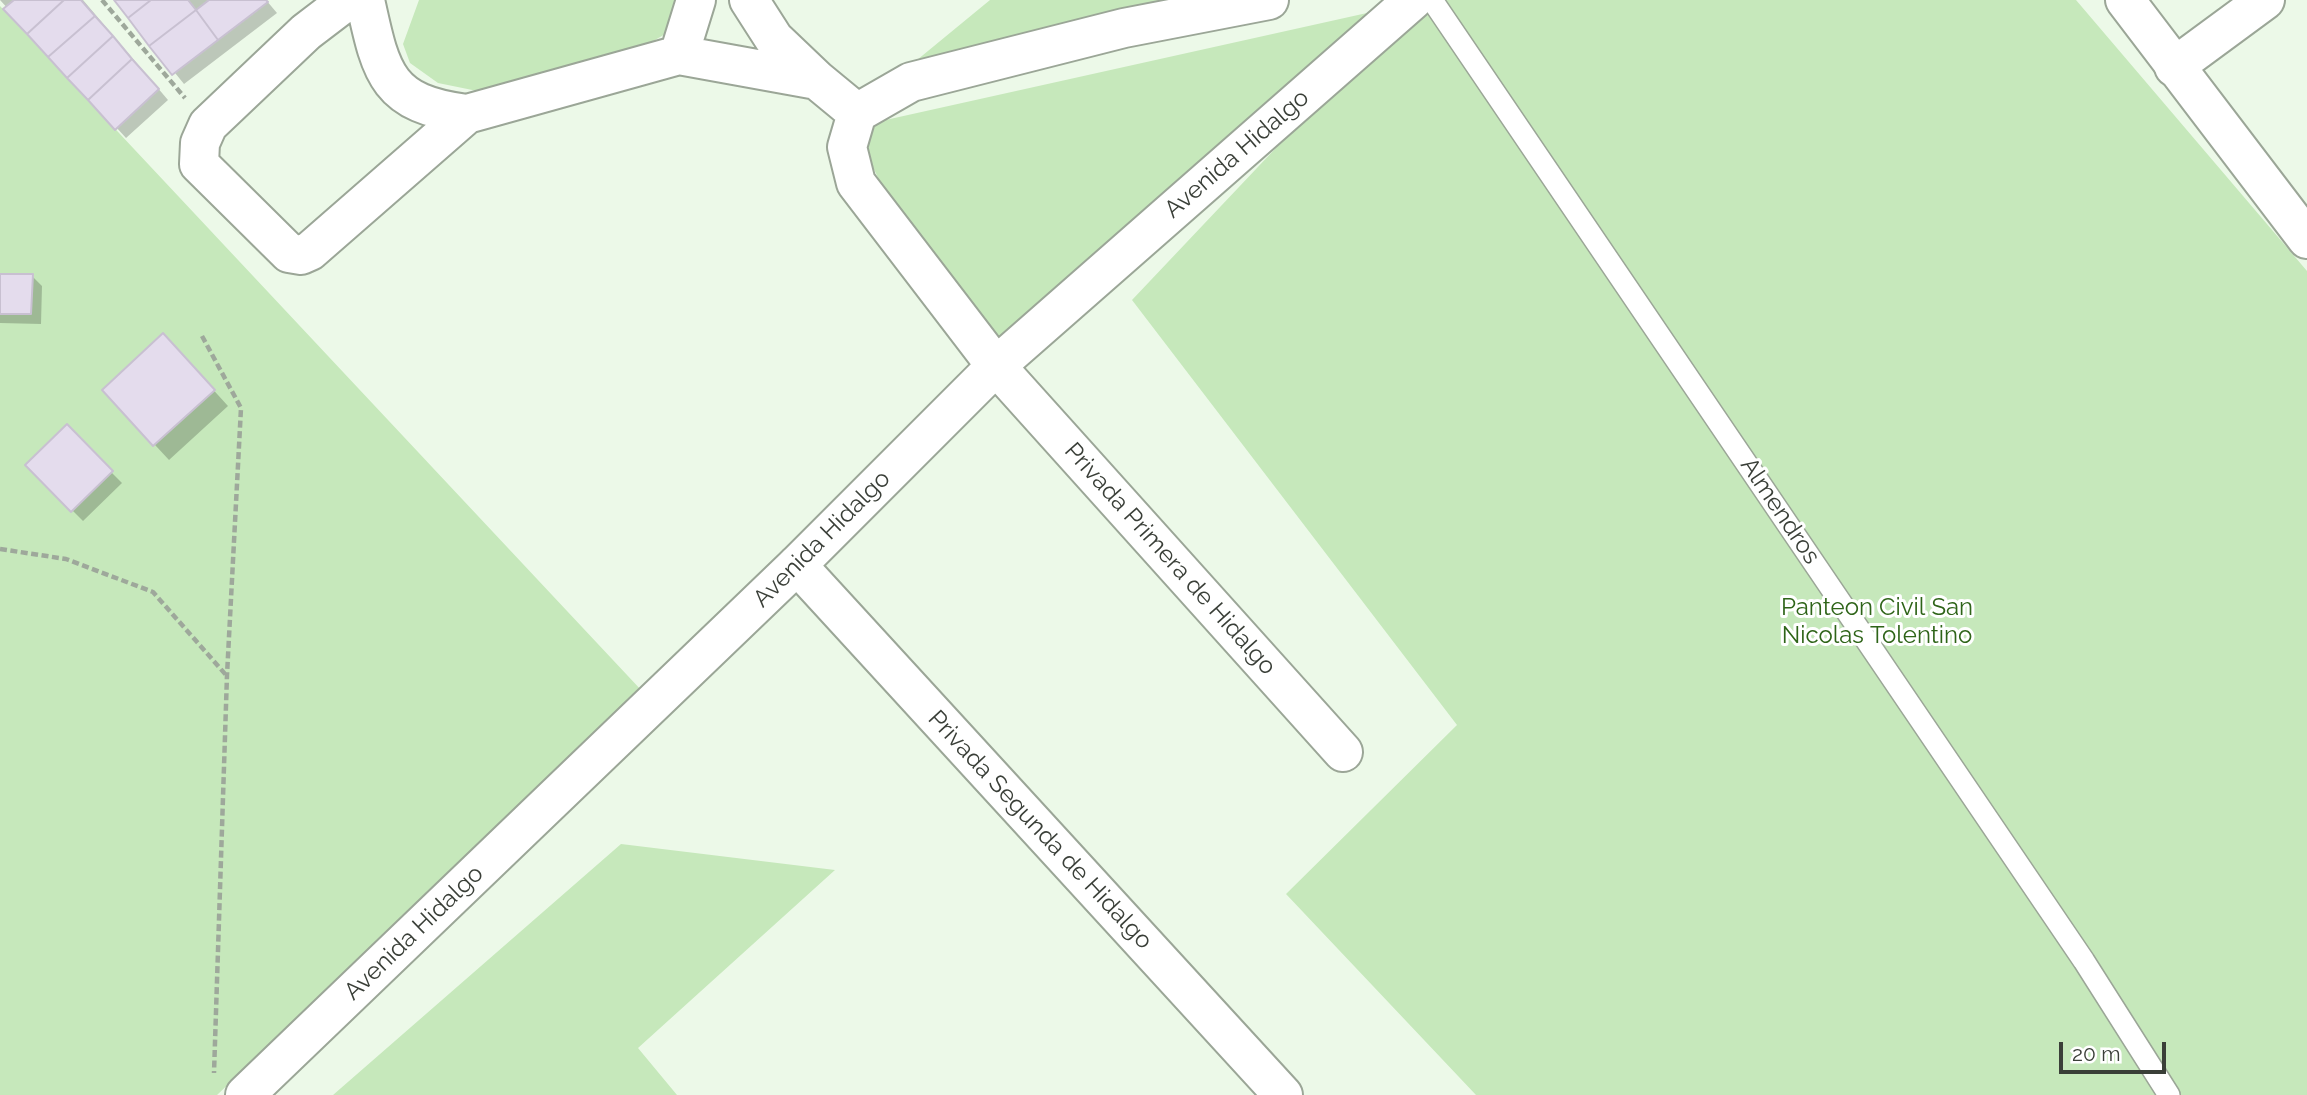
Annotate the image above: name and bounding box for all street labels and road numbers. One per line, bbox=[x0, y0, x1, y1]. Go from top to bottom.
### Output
street label: Avenida Hidalgo bbox=[1159, 83, 1315, 225]
street label: Privada Primera de Hidalgo bbox=[1058, 437, 1282, 681]
street label: Almendros bbox=[1734, 452, 1826, 570]
street label: Avenida Hidalgo bbox=[748, 465, 896, 613]
street label: Privada Segunda de Hidalgo bbox=[922, 705, 1158, 955]
street label: Avenida Hidalgo bbox=[339, 859, 489, 1007]

